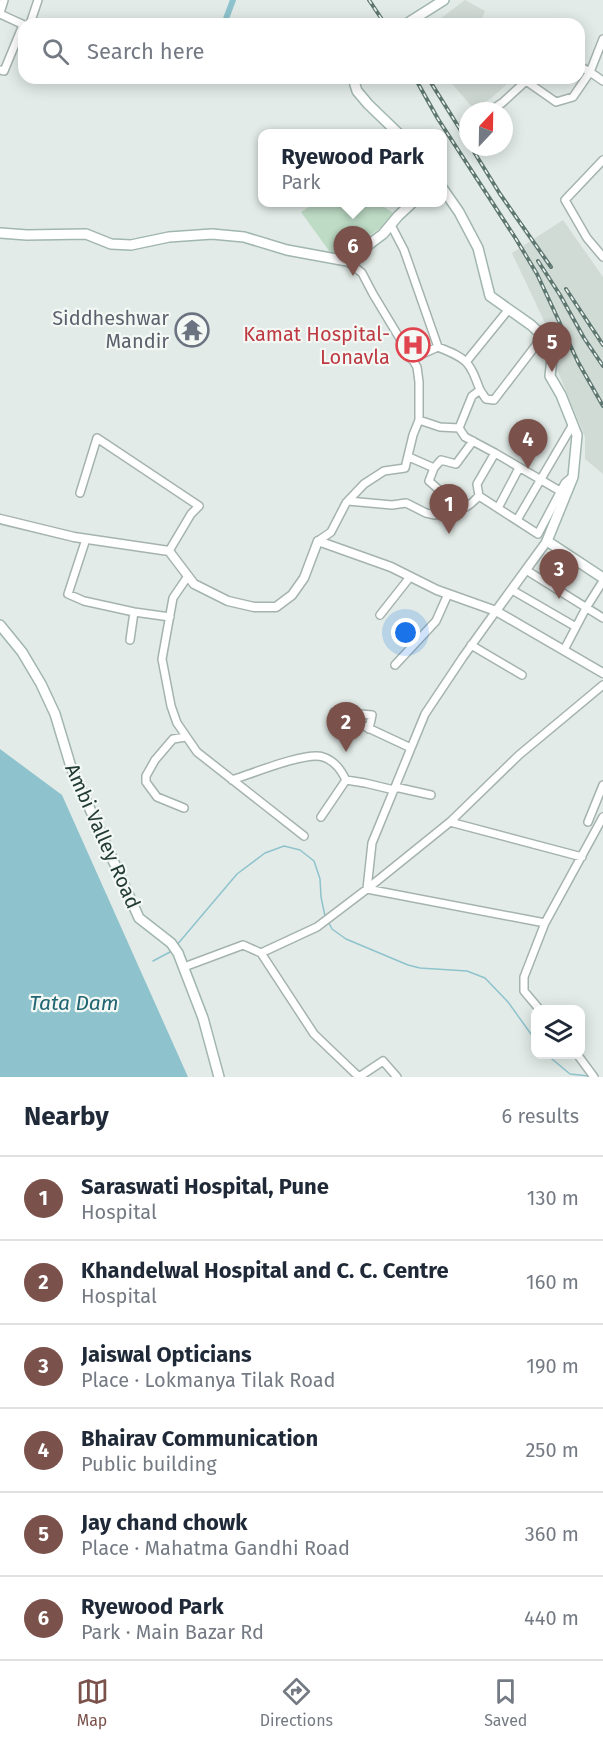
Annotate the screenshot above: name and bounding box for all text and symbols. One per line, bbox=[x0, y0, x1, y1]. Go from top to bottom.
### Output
search box bbox=[18, 18, 585, 84]
icon: search bbox=[39, 35, 72, 68]
text: Search here bbox=[87, 38, 205, 65]
north arrow bbox=[459, 102, 513, 156]
popup bbox=[258, 129, 447, 207]
text: Ryewood Park bbox=[281, 143, 424, 170]
text: Park bbox=[281, 170, 321, 194]
pin: 6 bbox=[334, 226, 372, 276]
place label: Siddheshwar Mandir bbox=[52, 306, 169, 353]
temple icon: Siddheshwar Mandir bbox=[174, 312, 210, 348]
place label: Kamat Hospital- Lonavla bbox=[243, 322, 390, 369]
pin: 5 bbox=[532, 322, 572, 372]
hospital icon: Kamat Hospital- Lonavla bbox=[395, 327, 431, 363]
pin: 4 bbox=[508, 420, 548, 469]
pin: 1 bbox=[430, 484, 468, 534]
pin: 3 bbox=[540, 550, 578, 599]
your location bbox=[391, 618, 420, 647]
pin: 2 bbox=[326, 702, 366, 752]
street label: Ambi Valley Road bbox=[60, 760, 146, 912]
water label: Tata Dam bbox=[29, 990, 119, 1016]
map controls bbox=[531, 1005, 585, 1059]
button: layers bbox=[531, 1005, 585, 1059]
text: Nearby bbox=[24, 1101, 109, 1132]
text: 6 results bbox=[502, 1104, 579, 1128]
text: Saraswati Hospital, Pune bbox=[81, 1173, 329, 1200]
text: 1 bbox=[39, 1186, 48, 1210]
text: 130 m bbox=[527, 1186, 579, 1210]
text: Hospital bbox=[81, 1200, 157, 1224]
text: Khandelwal Hospital and C. C. Centre bbox=[81, 1257, 449, 1284]
text: 2 bbox=[38, 1270, 49, 1294]
text: 160 m bbox=[526, 1270, 579, 1294]
text: Hospital bbox=[81, 1284, 157, 1308]
text: Jaiswal Opticians bbox=[81, 1341, 252, 1368]
text: 3 bbox=[38, 1354, 49, 1378]
text: 190 m bbox=[526, 1354, 579, 1378]
text: Place · Lokmanya Tilak Road bbox=[81, 1368, 335, 1392]
text: Bhairav Communication bbox=[81, 1425, 318, 1452]
text: 4 bbox=[38, 1438, 49, 1462]
text: 250 m bbox=[525, 1438, 579, 1462]
text: Public building bbox=[81, 1452, 217, 1476]
text: Jay chand chowk bbox=[81, 1509, 247, 1536]
text: 5 bbox=[38, 1522, 49, 1546]
text: 360 m bbox=[525, 1522, 579, 1546]
text: Place · Mahatma Gandhi Road bbox=[81, 1536, 350, 1560]
text: Ryewood Park bbox=[81, 1593, 224, 1620]
text: 6 bbox=[38, 1606, 49, 1630]
text: 440 m bbox=[524, 1606, 579, 1630]
text: Park · Main Bazar Rd bbox=[81, 1620, 264, 1644]
tab: Map bbox=[76, 1675, 109, 1730]
tab: Directions bbox=[260, 1675, 333, 1730]
tab: Saved bbox=[484, 1675, 527, 1730]

